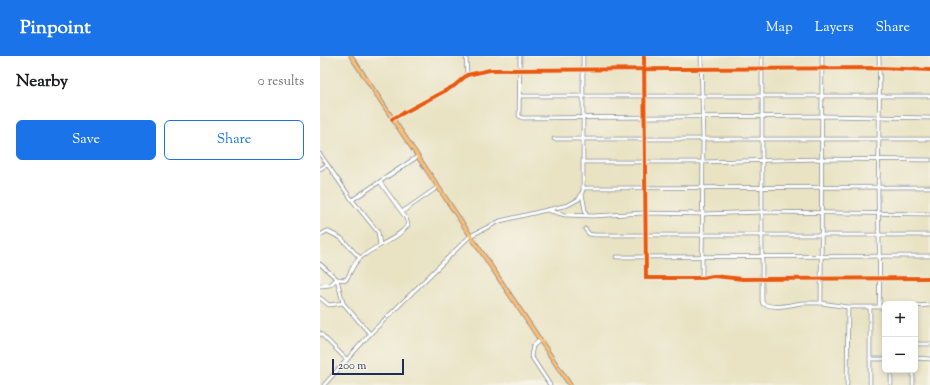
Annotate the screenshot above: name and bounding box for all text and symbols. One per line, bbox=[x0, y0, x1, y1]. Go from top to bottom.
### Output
text: Pinpoint bbox=[20, 15, 91, 42]
text: Map bbox=[766, 18, 793, 38]
text: Layers bbox=[815, 18, 853, 38]
text: Share bbox=[875, 18, 910, 38]
text: Nearby bbox=[16, 70, 68, 94]
text: 0 results bbox=[258, 73, 304, 91]
button: Save bbox=[16, 120, 156, 160]
button: Share bbox=[164, 120, 304, 160]
map controls bbox=[882, 301, 918, 373]
button: + bbox=[882, 301, 918, 337]
button: − bbox=[882, 337, 918, 373]
scale bar bbox=[332, 357, 404, 376]
text: 200 m bbox=[338, 358, 366, 374]

